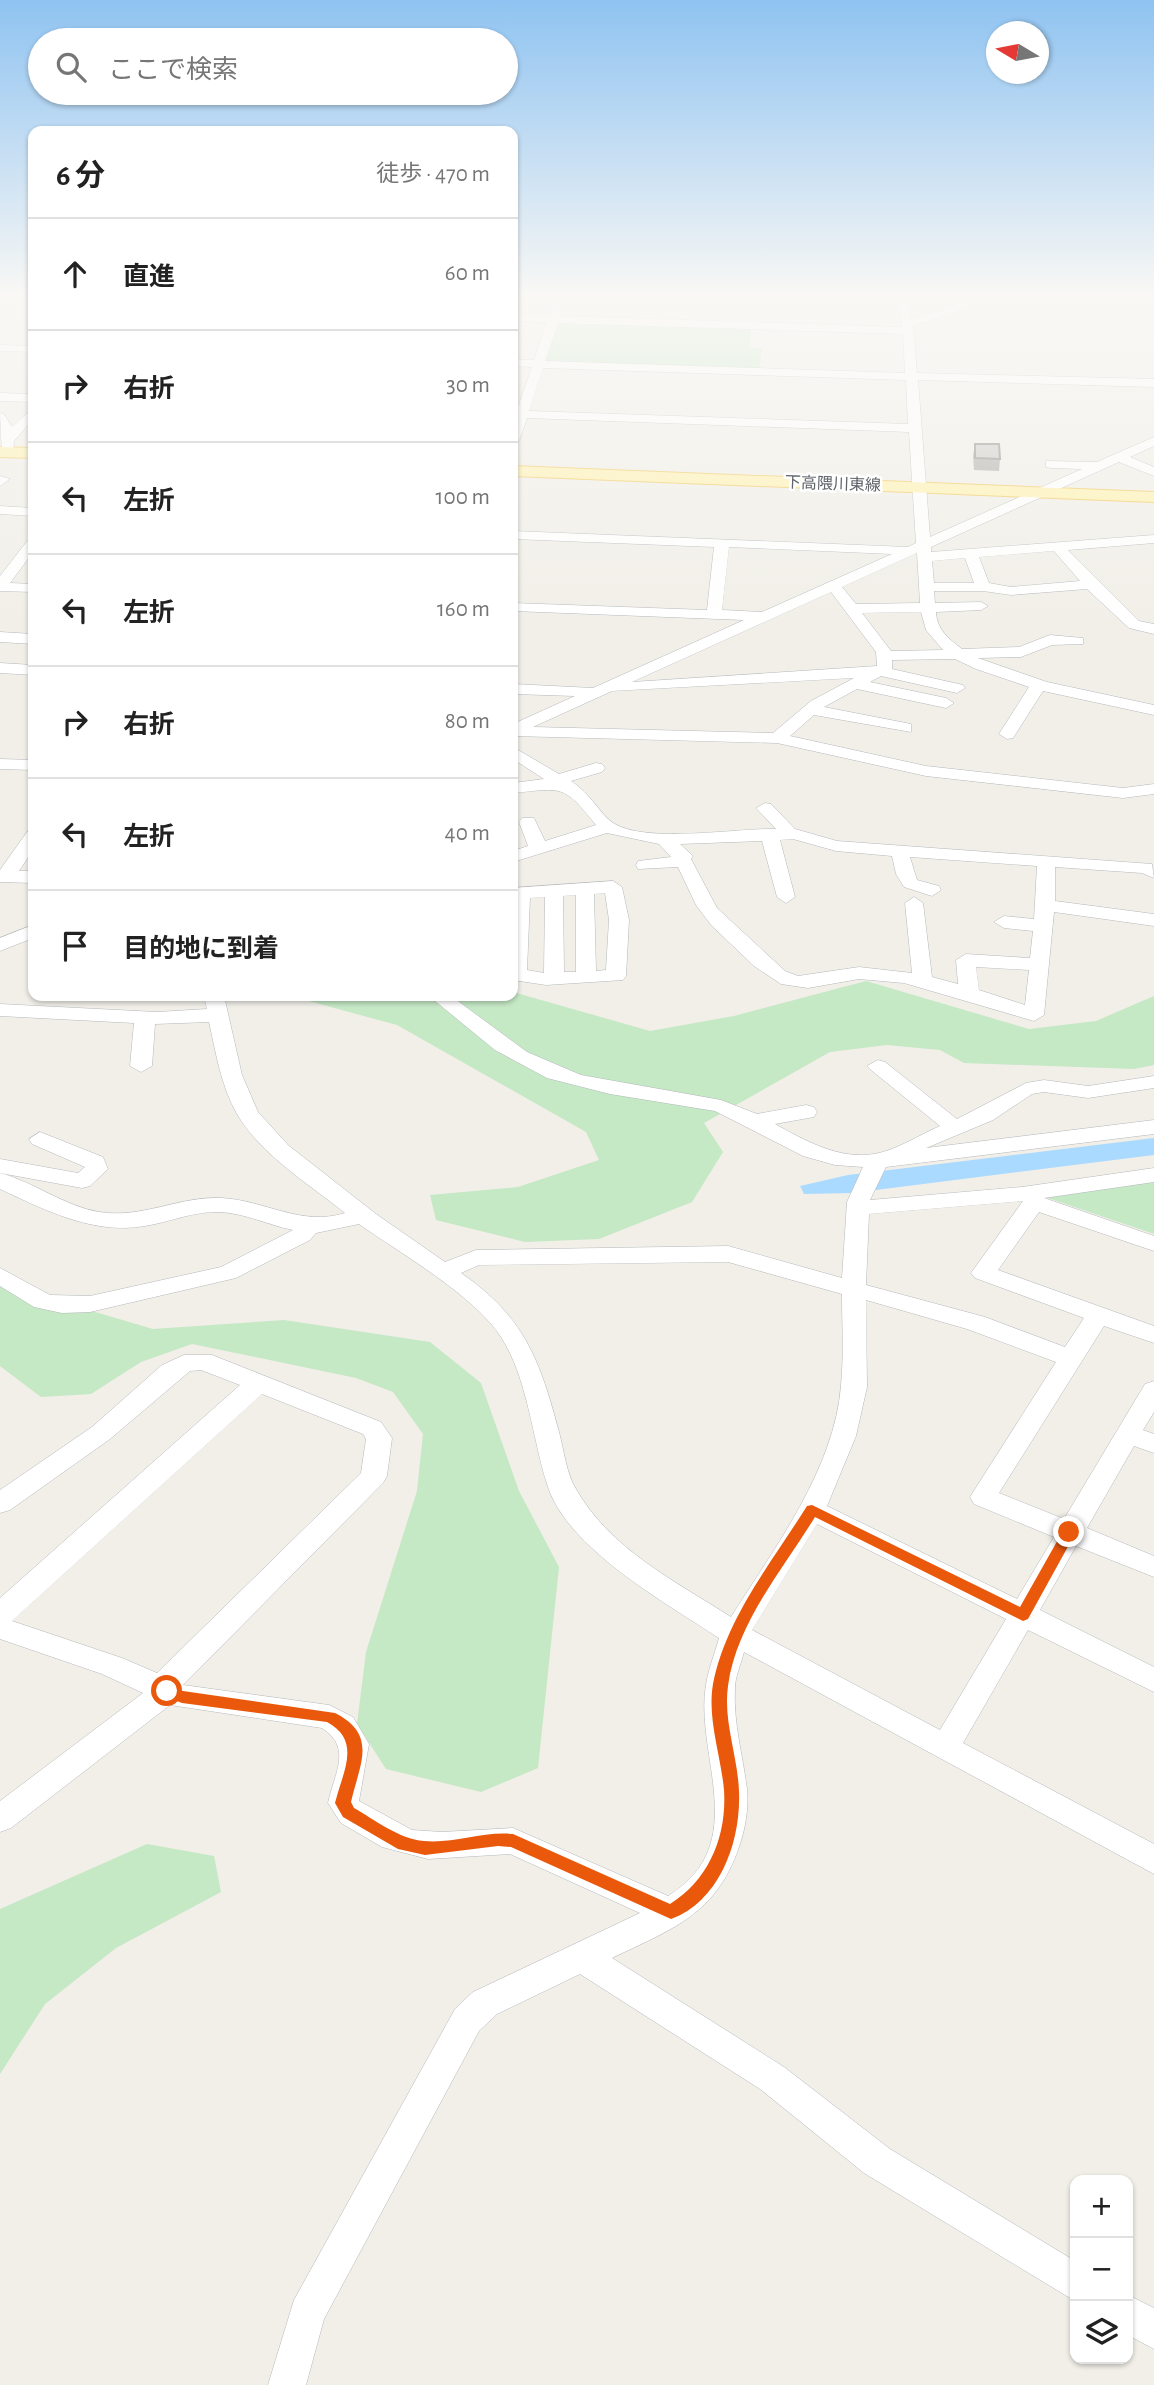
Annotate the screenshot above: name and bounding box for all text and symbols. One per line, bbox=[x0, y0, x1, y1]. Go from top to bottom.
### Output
north arrow bbox=[986, 21, 1049, 84]
search box bbox=[28, 28, 518, 105]
icon: search bbox=[52, 48, 90, 86]
text: ここで検索 bbox=[108, 57, 238, 83]
text: 6 分 bbox=[56, 161, 105, 191]
text: 徒歩 · 470 m bbox=[376, 163, 490, 186]
icon: ahead bbox=[56, 255, 94, 293]
text: 60 m bbox=[445, 262, 490, 285]
text: 直進 bbox=[123, 264, 175, 290]
icon: right bbox=[56, 367, 94, 405]
text: 30 m bbox=[446, 374, 490, 397]
text: 右折 bbox=[123, 376, 175, 402]
street label: 下高隈川東線 bbox=[785, 473, 881, 494]
icon: left bbox=[56, 479, 94, 517]
text: 100 m bbox=[436, 486, 490, 509]
text: 左折 bbox=[123, 488, 175, 514]
icon: left bbox=[56, 591, 94, 629]
text: 160 m bbox=[437, 598, 490, 621]
text: 左折 bbox=[123, 600, 175, 626]
icon: right bbox=[56, 703, 94, 741]
text: 80 m bbox=[445, 710, 490, 733]
text: 右折 bbox=[123, 712, 175, 738]
icon: left bbox=[56, 815, 94, 853]
text: 40 m bbox=[445, 822, 490, 845]
text: 左折 bbox=[123, 824, 175, 850]
icon: arrive bbox=[56, 927, 94, 965]
text: 目的地に到着 bbox=[123, 936, 279, 962]
route end bbox=[1053, 1516, 1084, 1547]
route start bbox=[151, 1675, 182, 1706]
map controls bbox=[1070, 2175, 1133, 2364]
button: + bbox=[1070, 2175, 1133, 2238]
button: − bbox=[1070, 2238, 1133, 2301]
button: layers bbox=[1070, 2301, 1133, 2364]

